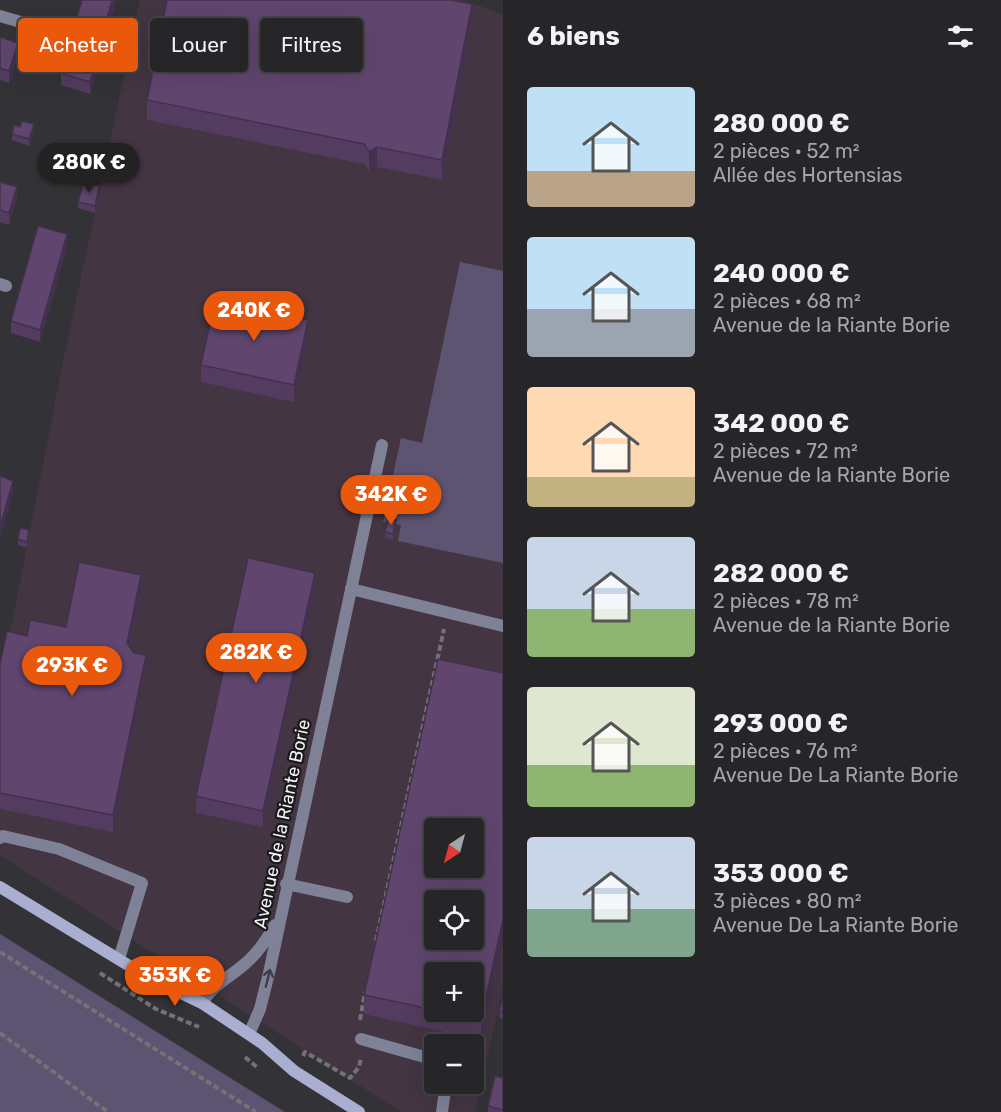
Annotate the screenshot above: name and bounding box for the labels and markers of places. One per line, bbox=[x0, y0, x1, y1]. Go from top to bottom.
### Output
pin: 280K € bbox=[40, 143, 138, 194]
pin: 240K € bbox=[205, 291, 303, 342]
pin: 342K € bbox=[342, 475, 440, 526]
pin: 282K € bbox=[207, 633, 305, 684]
pin: 293K € bbox=[23, 646, 121, 697]
pin: 353K € bbox=[126, 956, 224, 1007]

